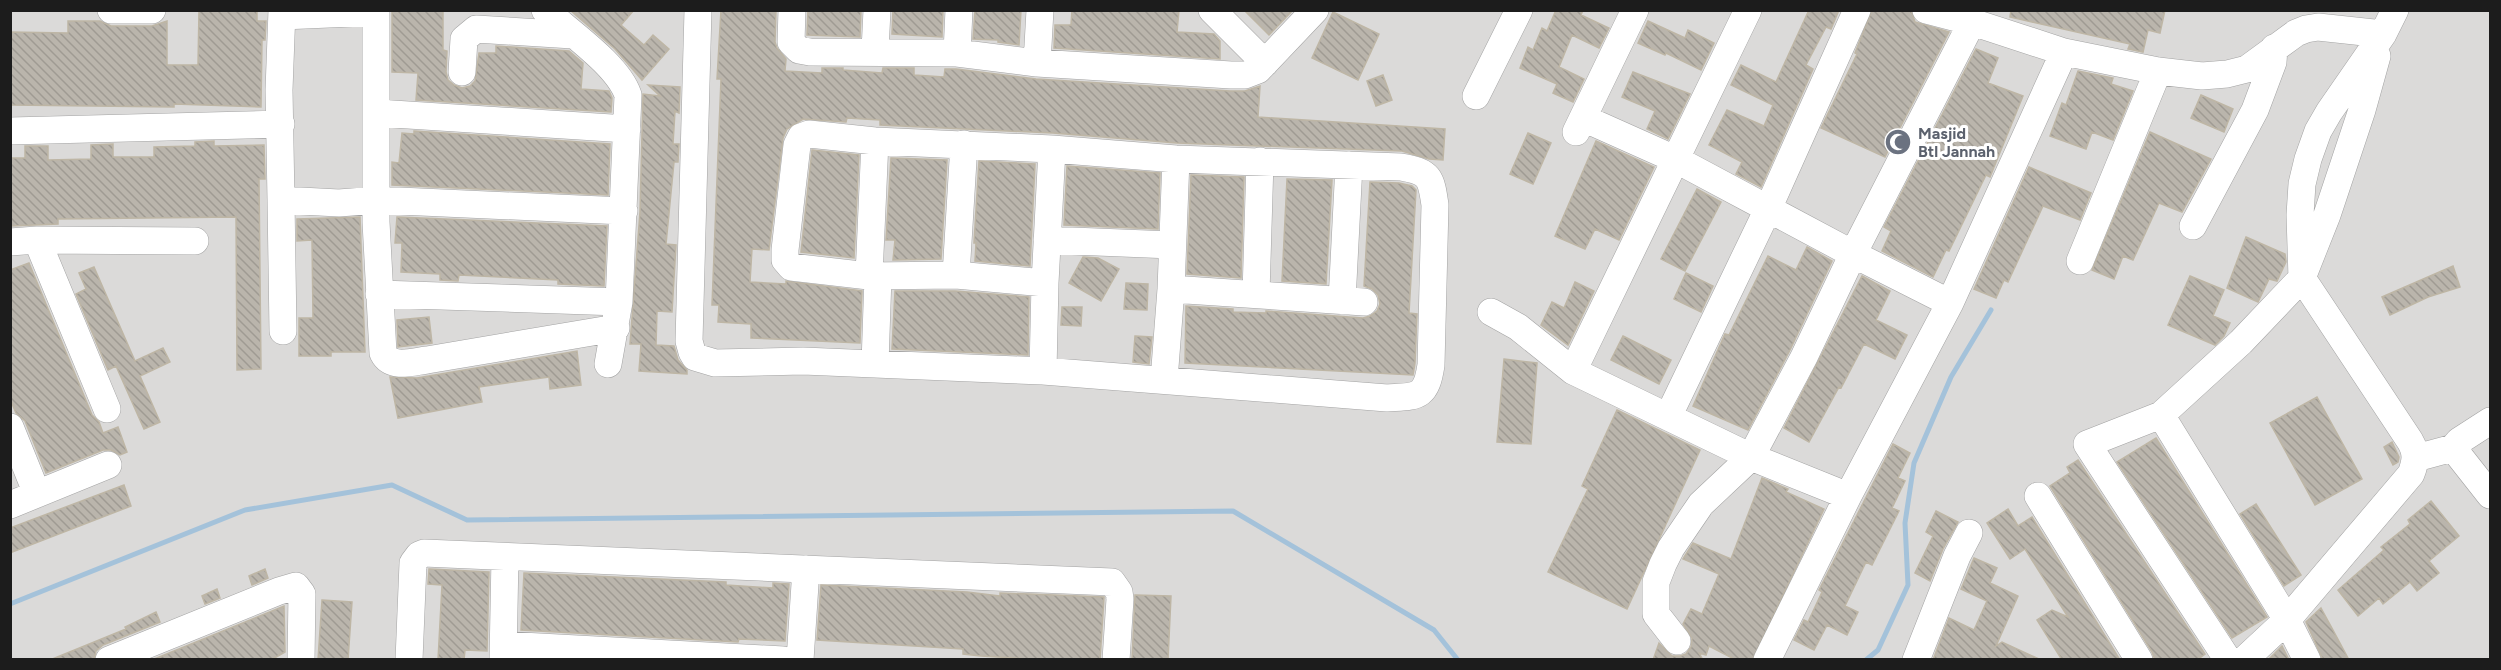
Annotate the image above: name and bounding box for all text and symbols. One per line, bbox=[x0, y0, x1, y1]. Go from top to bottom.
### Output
place label: Masjid Btl Jannah bbox=[1918, 124, 1995, 161]
mosque icon: Masjid Btl Jannah bbox=[1883, 127, 1913, 157]

